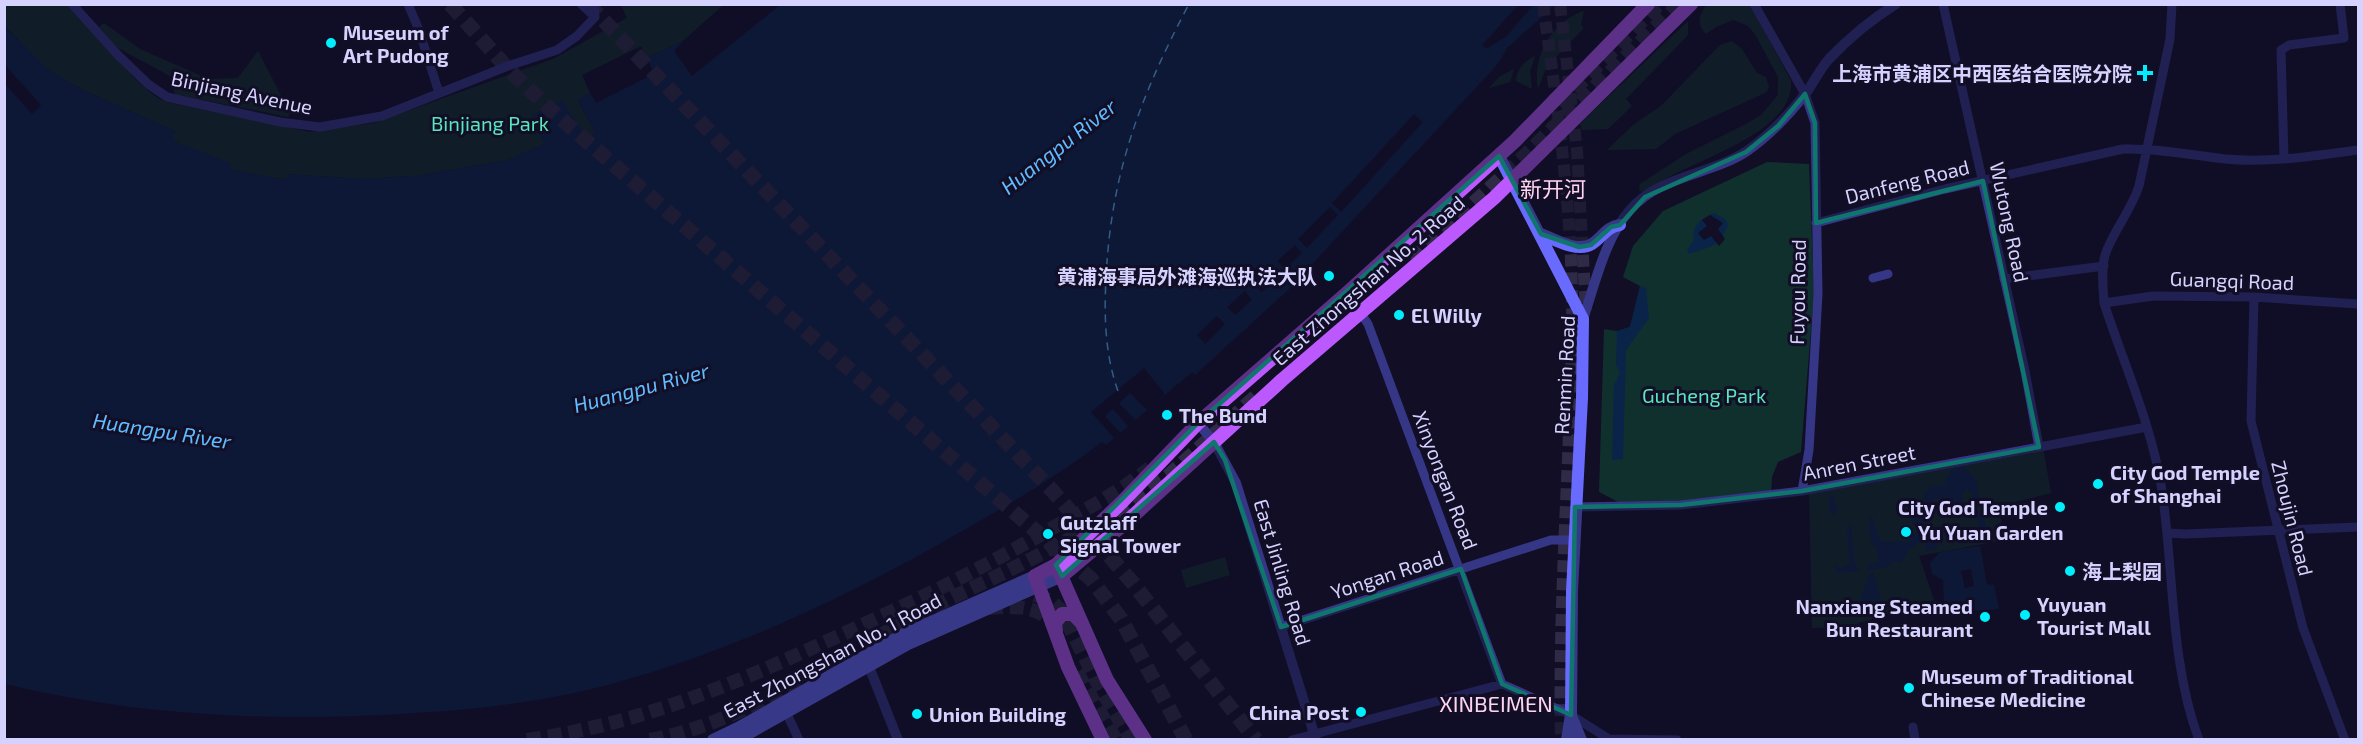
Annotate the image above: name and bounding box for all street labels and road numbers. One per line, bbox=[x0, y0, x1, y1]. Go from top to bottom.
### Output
street label: Binjiang Avenue bbox=[169, 65, 315, 119]
street label: Danfeng Road bbox=[1842, 154, 1972, 208]
street label: Wutong Road bbox=[1986, 160, 2034, 284]
street label: East Zhongshan No. 2 Road bbox=[1267, 190, 1469, 370]
street label: Fuyou Road bbox=[1784, 239, 1810, 345]
street label: Guangqi Road bbox=[2169, 266, 2295, 294]
street label: Renmin Road bbox=[1549, 315, 1579, 435]
street label: Xinyongan Road bbox=[1409, 407, 1483, 553]
street label: Anren Street bbox=[1801, 439, 1918, 485]
street label: Zhoujin Road bbox=[2267, 458, 2319, 578]
street label: East Jinling Road bbox=[1249, 496, 1317, 648]
street label: Yongan Road bbox=[1328, 544, 1446, 604]
street label: East Zhongshan No. 1 Road bbox=[719, 587, 945, 723]

